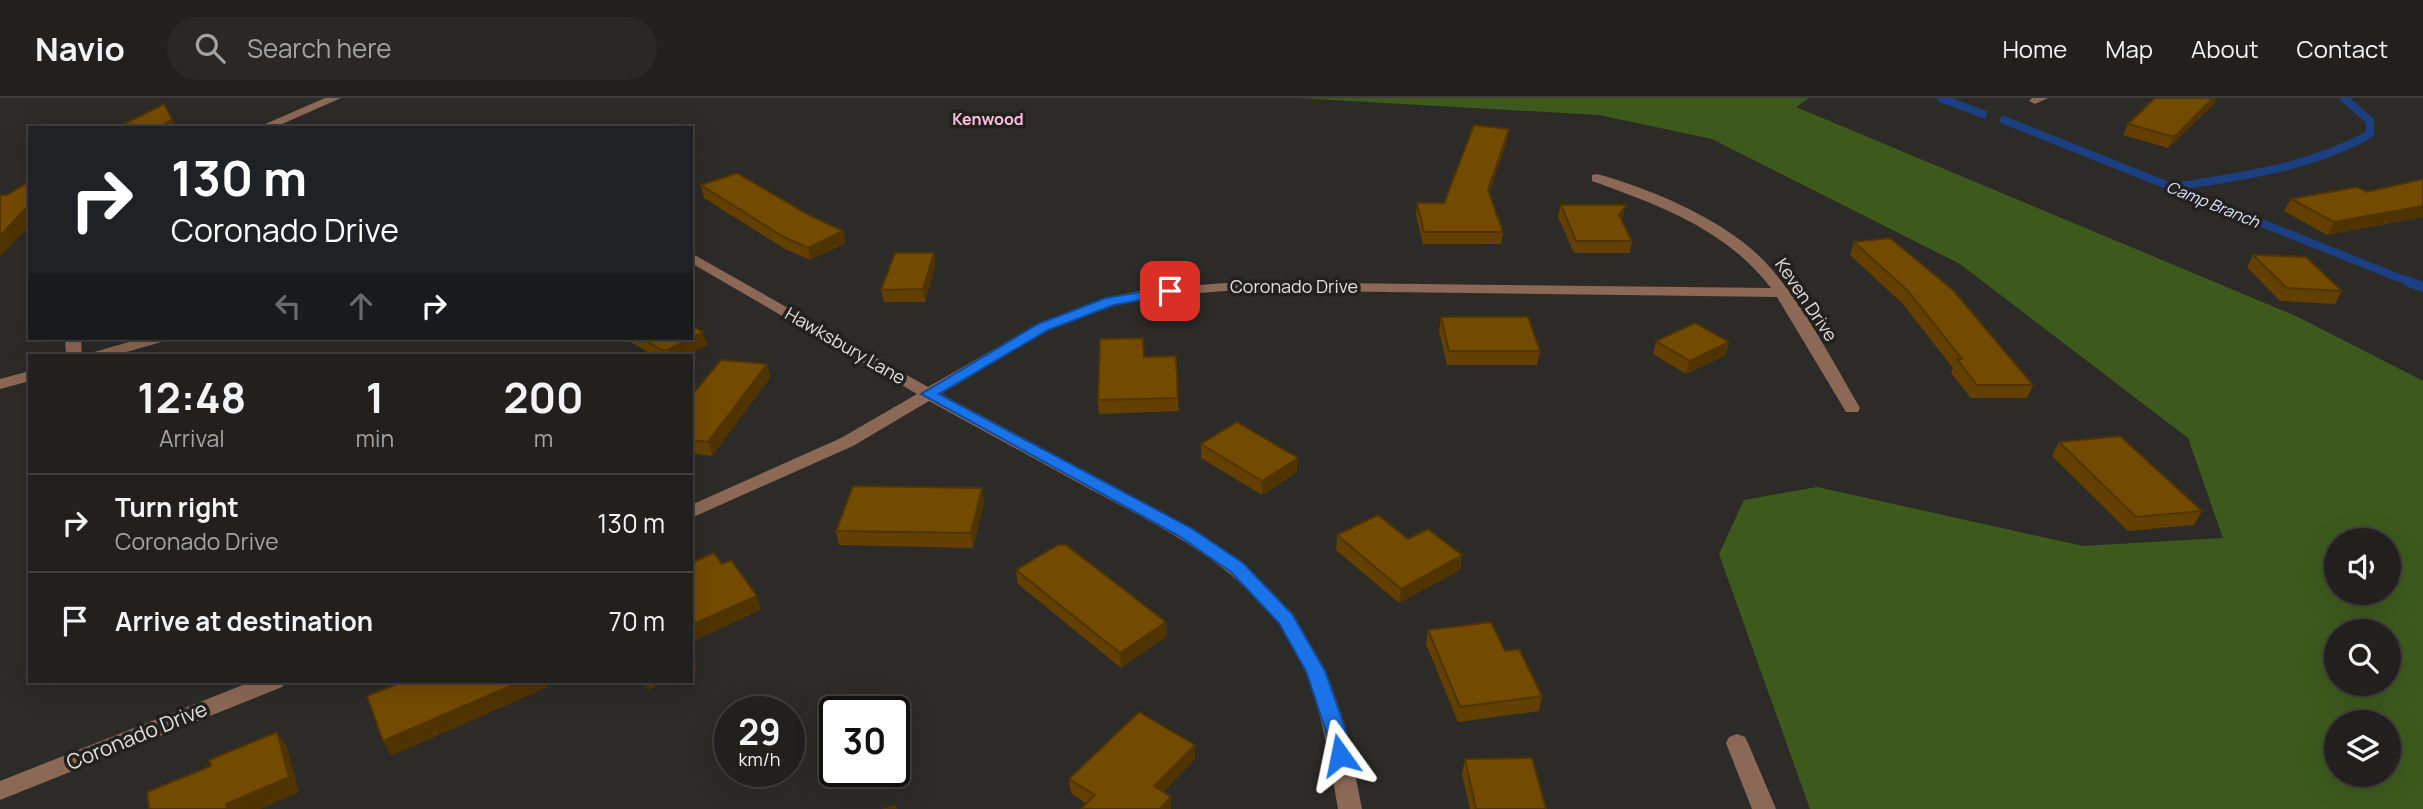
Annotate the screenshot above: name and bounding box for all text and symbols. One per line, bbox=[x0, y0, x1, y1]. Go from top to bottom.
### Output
search box bbox=[167, 17, 657, 80]
text: Navio bbox=[35, 26, 125, 71]
icon: search bbox=[191, 29, 229, 67]
text: Search here bbox=[247, 30, 391, 66]
text: Home bbox=[2002, 32, 2067, 65]
text: Map bbox=[2105, 32, 2153, 65]
text: About bbox=[2191, 32, 2259, 65]
text: Contact bbox=[2297, 32, 2388, 65]
district label: Kenwood bbox=[952, 108, 1024, 130]
text: 130 m bbox=[171, 144, 307, 211]
icon: right bbox=[56, 154, 147, 245]
water label: Camp Branch bbox=[2163, 175, 2263, 233]
text: Coronado Drive bbox=[171, 208, 399, 252]
street label: Keven Drive bbox=[1770, 253, 1843, 346]
pin bbox=[1140, 261, 1200, 321]
icon: arrive bbox=[1151, 272, 1189, 310]
street label: Coronado Drive bbox=[1230, 274, 1358, 298]
icon: left bbox=[269, 287, 307, 325]
icon: ahead bbox=[342, 287, 380, 325]
icon: right bbox=[415, 287, 453, 325]
street label: Hawksbury Lane bbox=[781, 301, 910, 389]
text: 12:48 bbox=[137, 368, 246, 426]
text: 1 bbox=[366, 368, 384, 426]
text: 200 bbox=[503, 368, 584, 426]
text: Arrival bbox=[159, 422, 225, 454]
text: min bbox=[356, 422, 394, 454]
text: m bbox=[534, 422, 553, 454]
text: Turn right bbox=[115, 489, 239, 525]
icon: right bbox=[56, 504, 94, 542]
text: 130 m bbox=[597, 505, 665, 541]
text: Coronado Drive bbox=[115, 525, 279, 557]
map controls bbox=[2324, 528, 2401, 787]
button: sound bbox=[2324, 528, 2401, 605]
icon: arrive bbox=[56, 602, 94, 640]
text: Arrive at destination bbox=[115, 603, 373, 639]
text: 70 m bbox=[609, 603, 665, 639]
button: search bbox=[2324, 619, 2401, 696]
street label: Coronado Drive bbox=[62, 694, 211, 776]
speed limit sign: 30 bbox=[819, 696, 910, 787]
text: 29 bbox=[738, 708, 781, 756]
button: layers bbox=[2324, 710, 2401, 787]
position arrow bbox=[1303, 718, 1377, 792]
text: km/h bbox=[739, 747, 780, 771]

